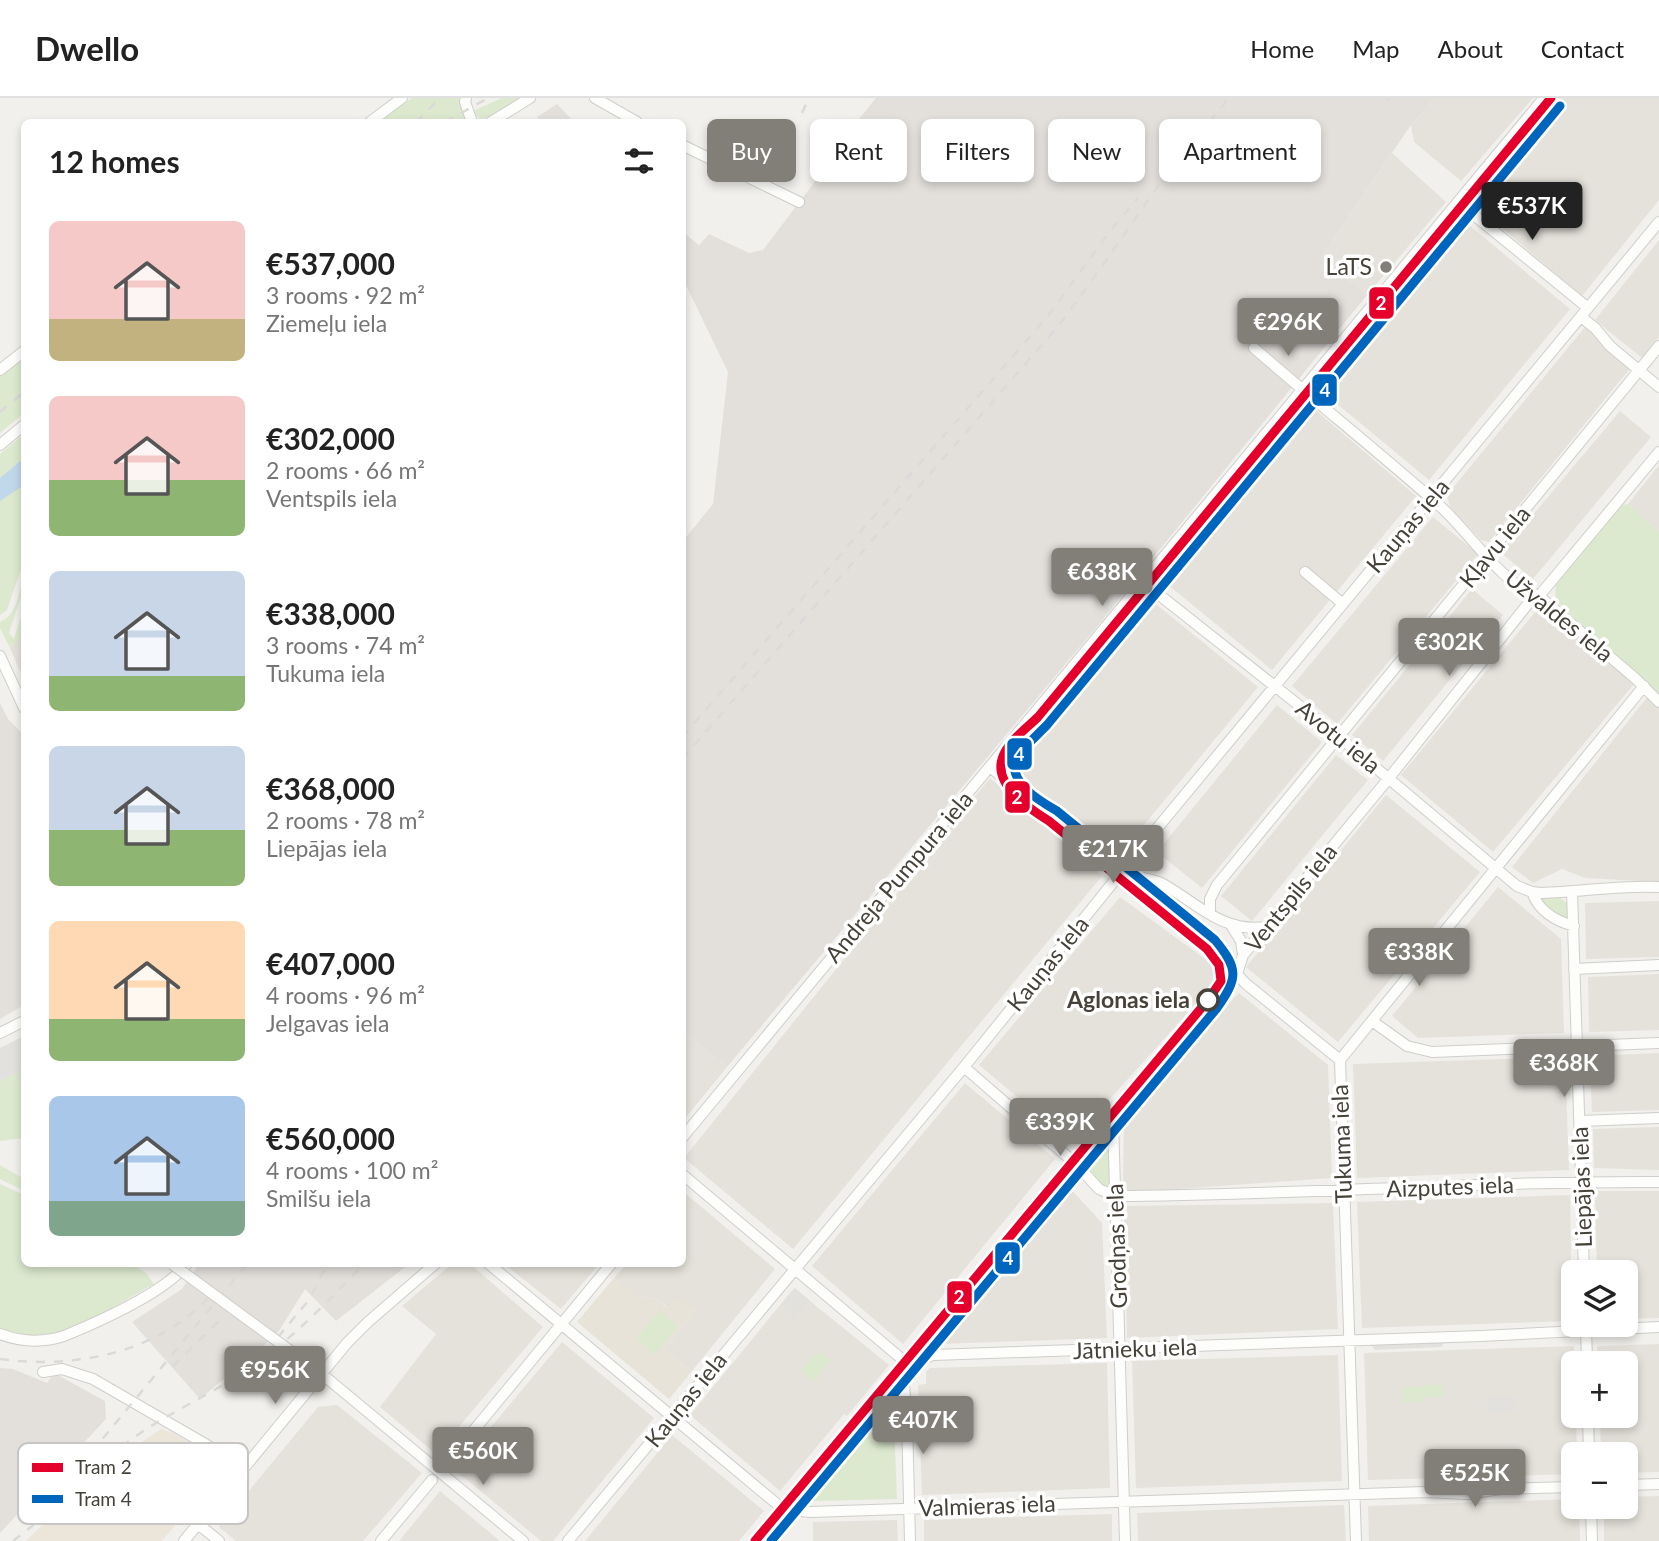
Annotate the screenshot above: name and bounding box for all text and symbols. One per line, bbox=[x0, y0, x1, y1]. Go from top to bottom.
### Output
text: Dwello bbox=[35, 28, 139, 68]
text: Home bbox=[1250, 34, 1314, 63]
text: Map bbox=[1352, 34, 1400, 63]
text: About bbox=[1438, 34, 1503, 63]
text: Contact bbox=[1541, 34, 1624, 63]
chip: Buy bbox=[707, 119, 796, 182]
chip: Rent bbox=[810, 119, 907, 182]
chip: Filters bbox=[921, 119, 1034, 182]
chip: New bbox=[1048, 119, 1145, 182]
chip: Apartment bbox=[1159, 119, 1321, 182]
icon: filters bbox=[620, 142, 658, 180]
text: 12 homes bbox=[49, 143, 180, 179]
pin: €537K bbox=[1483, 183, 1581, 242]
text: €537K bbox=[1497, 191, 1567, 219]
text: €537,000 bbox=[266, 245, 395, 281]
icon: home bbox=[105, 249, 189, 333]
place label: LaTS bbox=[1326, 252, 1372, 280]
marker: LaTS bbox=[1378, 259, 1394, 275]
text: 3 rooms · 92 m² bbox=[266, 281, 425, 309]
line badge: 2 bbox=[1368, 286, 1395, 320]
text: 2 bbox=[1375, 291, 1387, 314]
pin: €296K bbox=[1239, 299, 1337, 358]
text: €296K bbox=[1253, 307, 1323, 335]
text: Ziemeļu iela bbox=[266, 309, 387, 337]
line badge: 4 bbox=[1311, 373, 1338, 407]
text: 4 bbox=[1319, 378, 1331, 401]
text: €302,000 bbox=[266, 420, 395, 456]
icon: home bbox=[105, 424, 189, 508]
text: 2 rooms · 66 m² bbox=[266, 456, 425, 484]
street label: Kauņas iela bbox=[1360, 473, 1455, 578]
text: Ventspils iela bbox=[266, 484, 397, 512]
street label: Kļavu iela bbox=[1453, 500, 1536, 593]
pin: €638K bbox=[1053, 548, 1151, 608]
text: €638K bbox=[1067, 557, 1137, 585]
street label: Užvaldes iela bbox=[1500, 563, 1619, 667]
text: €338,000 bbox=[266, 595, 395, 631]
icon: home bbox=[105, 599, 189, 683]
pin: €302K bbox=[1400, 618, 1498, 678]
text: €302K bbox=[1414, 627, 1484, 655]
text: 3 rooms · 74 m² bbox=[266, 631, 425, 659]
text: Tukuma iela bbox=[266, 659, 385, 687]
street label: Avotu iela bbox=[1291, 694, 1386, 779]
line badge: 4 bbox=[1006, 737, 1033, 771]
text: 4 bbox=[1013, 742, 1025, 765]
text: €368,000 bbox=[266, 770, 395, 806]
icon: home bbox=[105, 774, 189, 858]
line badge: 2 bbox=[1004, 780, 1031, 814]
street label: Andreja Pumpura iela bbox=[818, 785, 978, 968]
text: 2 bbox=[1011, 785, 1023, 808]
text: 2 rooms · 78 m² bbox=[266, 806, 425, 834]
pin: €217K bbox=[1064, 826, 1162, 885]
text: Liepājas iela bbox=[266, 834, 387, 862]
text: €217K bbox=[1078, 834, 1148, 862]
street label: Ventspils iela bbox=[1238, 838, 1342, 957]
street label: Kauņas iela bbox=[1000, 910, 1094, 1017]
pin: €338K bbox=[1370, 928, 1468, 988]
text: €338K bbox=[1384, 937, 1454, 965]
text: €407,000 bbox=[266, 945, 395, 981]
icon: home bbox=[105, 949, 189, 1033]
text: 4 rooms · 96 m² bbox=[266, 981, 425, 1009]
place label: Aglonas iela bbox=[1066, 985, 1190, 1013]
marker: Aglonas iela bbox=[1197, 989, 1219, 1011]
text: Jelgavas iela bbox=[266, 1009, 389, 1037]
pin: €368K bbox=[1515, 1040, 1613, 1099]
text: €368K bbox=[1529, 1048, 1599, 1076]
street label: Tukuma iela bbox=[1325, 1084, 1357, 1204]
pin: €339K bbox=[1011, 1098, 1109, 1158]
text: €339K bbox=[1025, 1107, 1095, 1135]
text: €560,000 bbox=[266, 1120, 395, 1156]
icon: home bbox=[105, 1124, 189, 1208]
street label: Liepājas iela bbox=[1565, 1126, 1597, 1248]
text: 4 rooms · 100 m² bbox=[266, 1156, 438, 1184]
street label: Aizputes iela bbox=[1386, 1170, 1514, 1202]
street label: Grodņas iela bbox=[1100, 1183, 1132, 1309]
text: Smilšu iela bbox=[266, 1184, 371, 1212]
line badge: 4 bbox=[994, 1241, 1021, 1275]
text: 4 bbox=[1002, 1246, 1014, 1269]
map controls bbox=[1561, 1260, 1638, 1519]
button: layers bbox=[1561, 1260, 1638, 1337]
line badge: 2 bbox=[946, 1280, 973, 1314]
text: 2 bbox=[953, 1285, 965, 1308]
street label: Jātnieku iela bbox=[1072, 1332, 1198, 1364]
pin: €956K bbox=[226, 1346, 324, 1406]
street label: Kauņas iela bbox=[638, 1346, 732, 1453]
button: + bbox=[1561, 1351, 1638, 1428]
text: €956K bbox=[240, 1355, 310, 1383]
pin: €407K bbox=[874, 1396, 972, 1456]
text: €407K bbox=[888, 1405, 958, 1433]
pin: €560K bbox=[434, 1428, 532, 1487]
text: €560K bbox=[448, 1436, 518, 1464]
button: − bbox=[1561, 1442, 1638, 1519]
legend bbox=[18, 1443, 248, 1524]
pin: €525K bbox=[1426, 1450, 1524, 1509]
text: Tram 2 bbox=[75, 1455, 132, 1478]
text: €525K bbox=[1440, 1458, 1510, 1486]
text: Tram 4 bbox=[75, 1487, 132, 1510]
street label: Valmieras iela bbox=[918, 1489, 1056, 1521]

